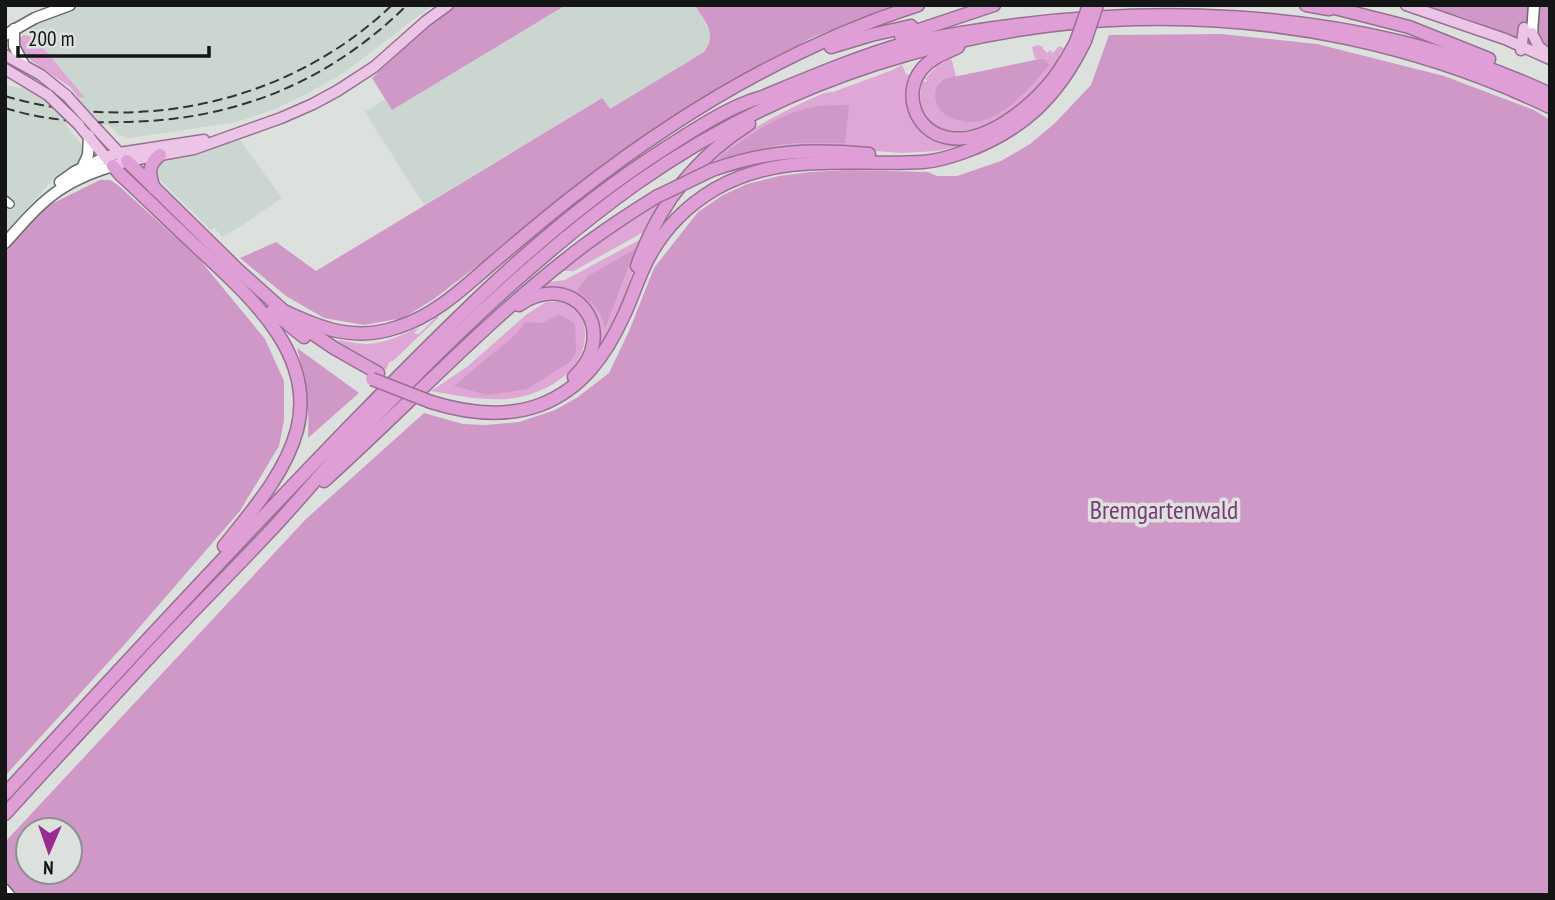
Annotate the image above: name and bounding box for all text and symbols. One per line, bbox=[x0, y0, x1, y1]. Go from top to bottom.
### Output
scale bar bbox=[18, 14, 208, 58]
text: 200 m bbox=[28, 25, 74, 52]
park label: Bremgartenwald bbox=[1090, 493, 1238, 526]
north arrow bbox=[14, 816, 84, 886]
text: N bbox=[43, 856, 54, 880]

